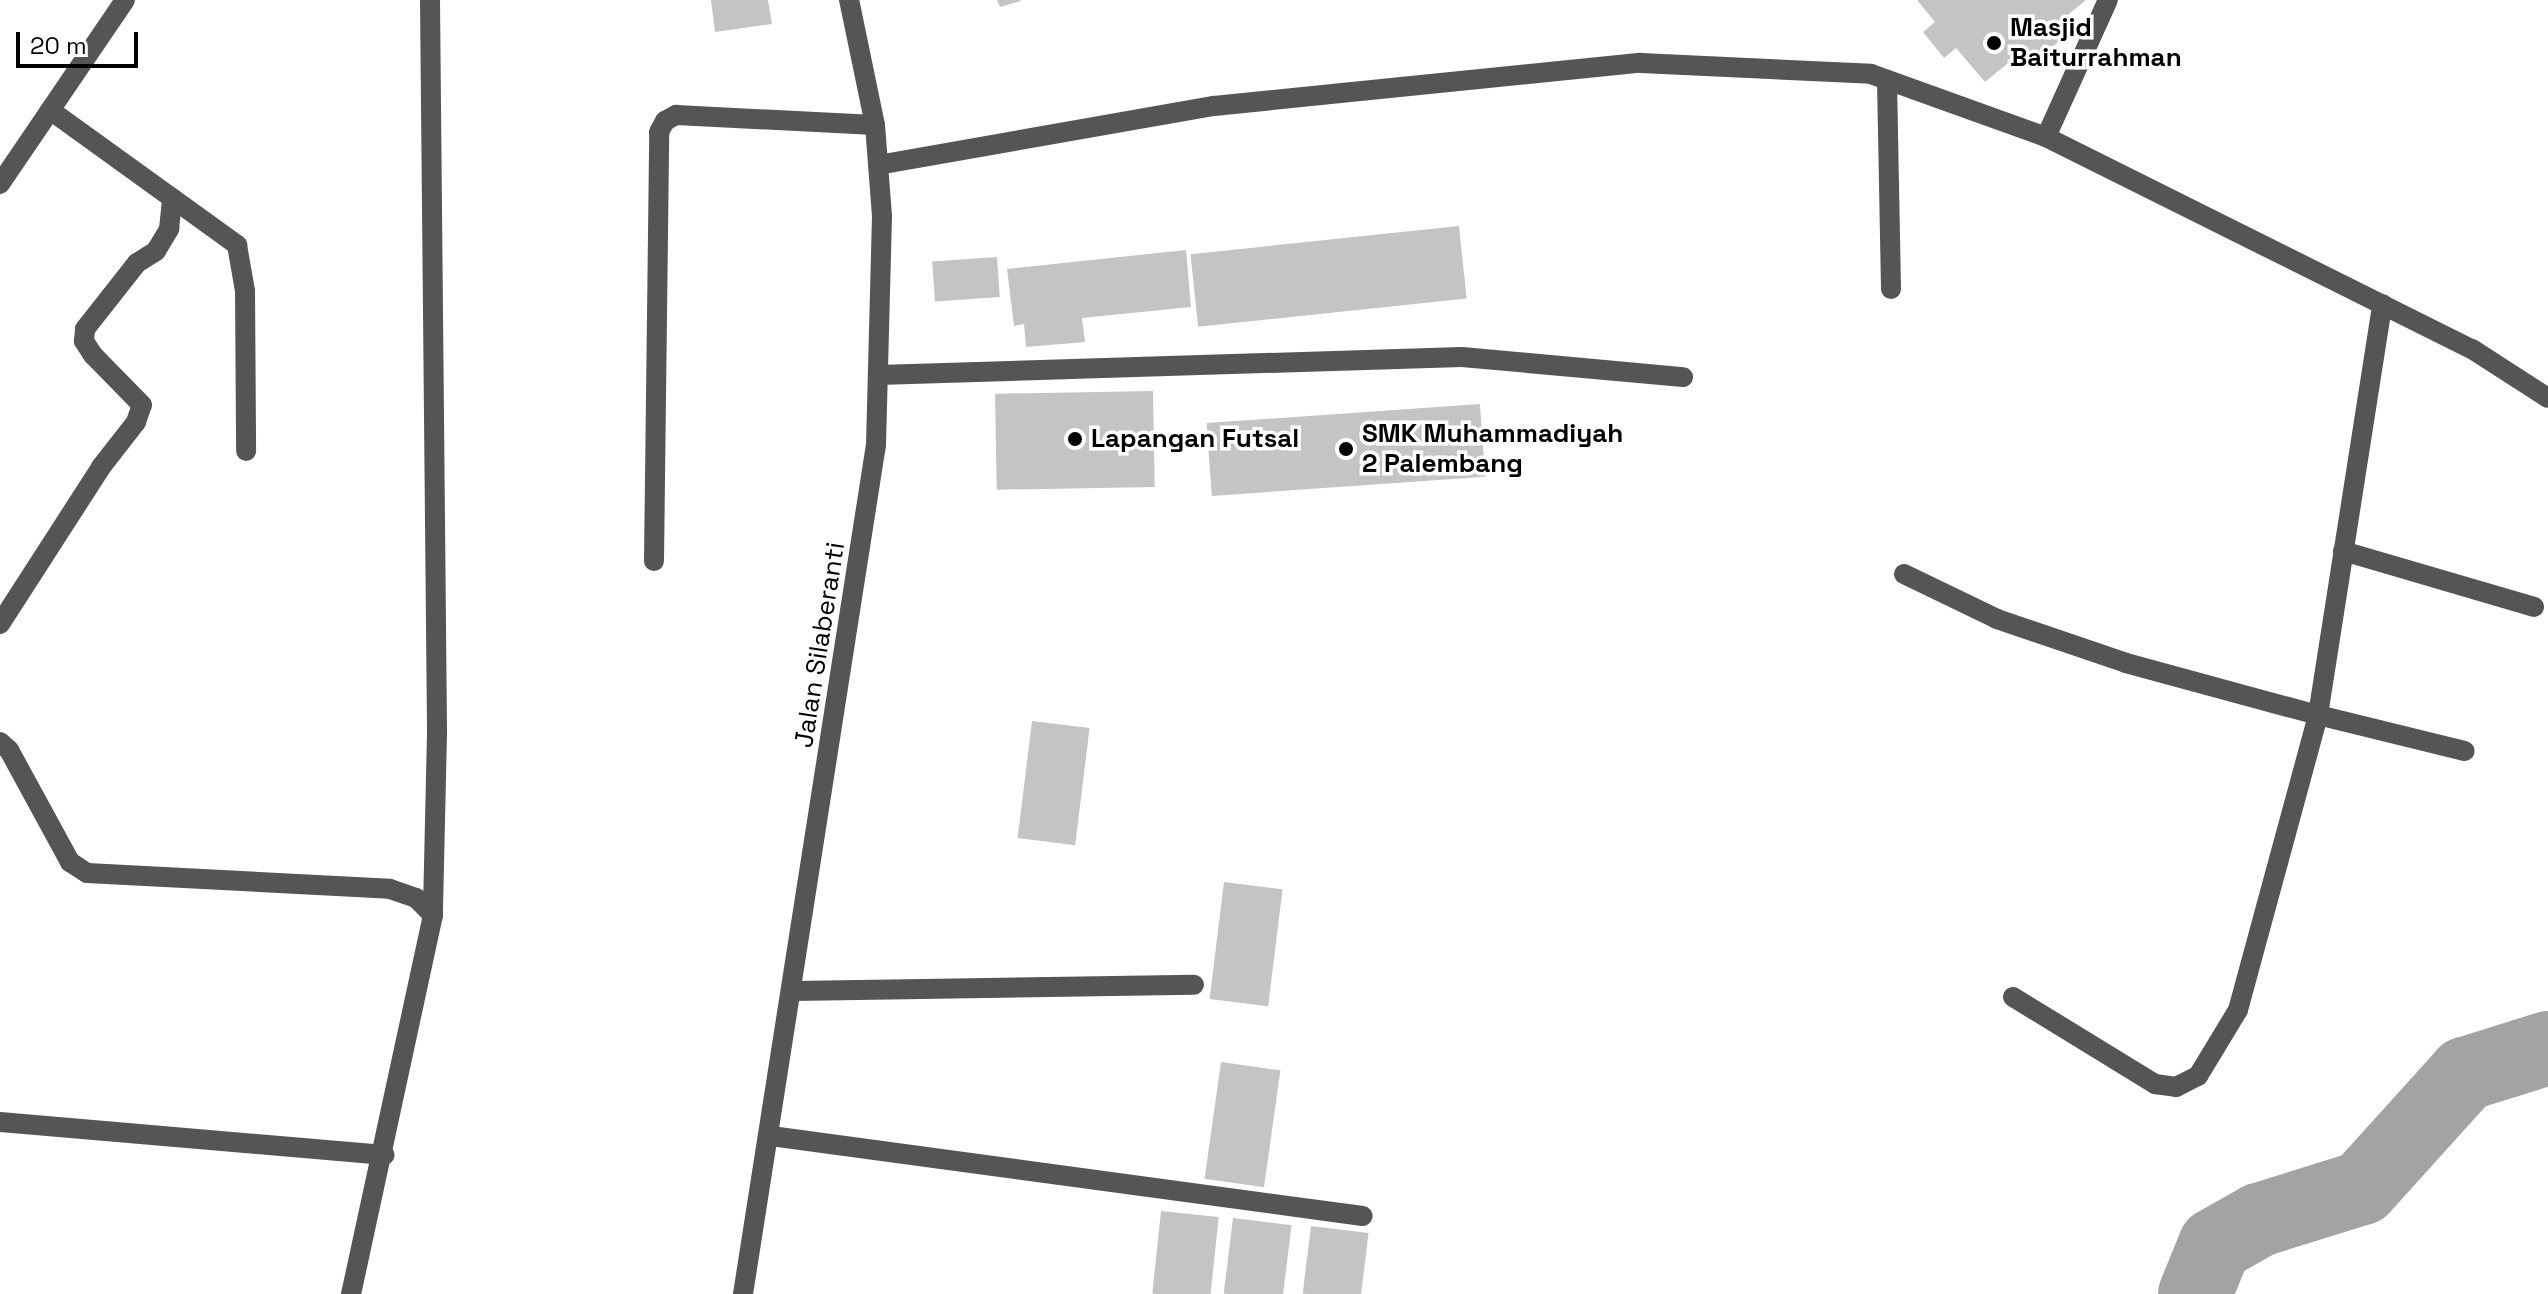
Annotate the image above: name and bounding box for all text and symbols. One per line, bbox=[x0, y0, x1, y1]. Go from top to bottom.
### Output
place label: Masjid Baiturrahman bbox=[2010, 12, 2182, 74]
scale bar bbox=[20, 16, 142, 66]
text: 20 m bbox=[30, 30, 87, 61]
marker: Masjid Baiturrahman bbox=[1985, 34, 2003, 52]
place label: SMK Muhammadiyah 2 Palembang bbox=[1362, 418, 1623, 480]
place label: Lapangan Futsal bbox=[1091, 423, 1299, 455]
marker: Lapangan Futsal bbox=[1066, 430, 1084, 448]
marker: SMK Muhammadiyah 2 Palembang bbox=[1337, 440, 1355, 458]
street label: Jalan Silaberanti bbox=[788, 540, 852, 750]

